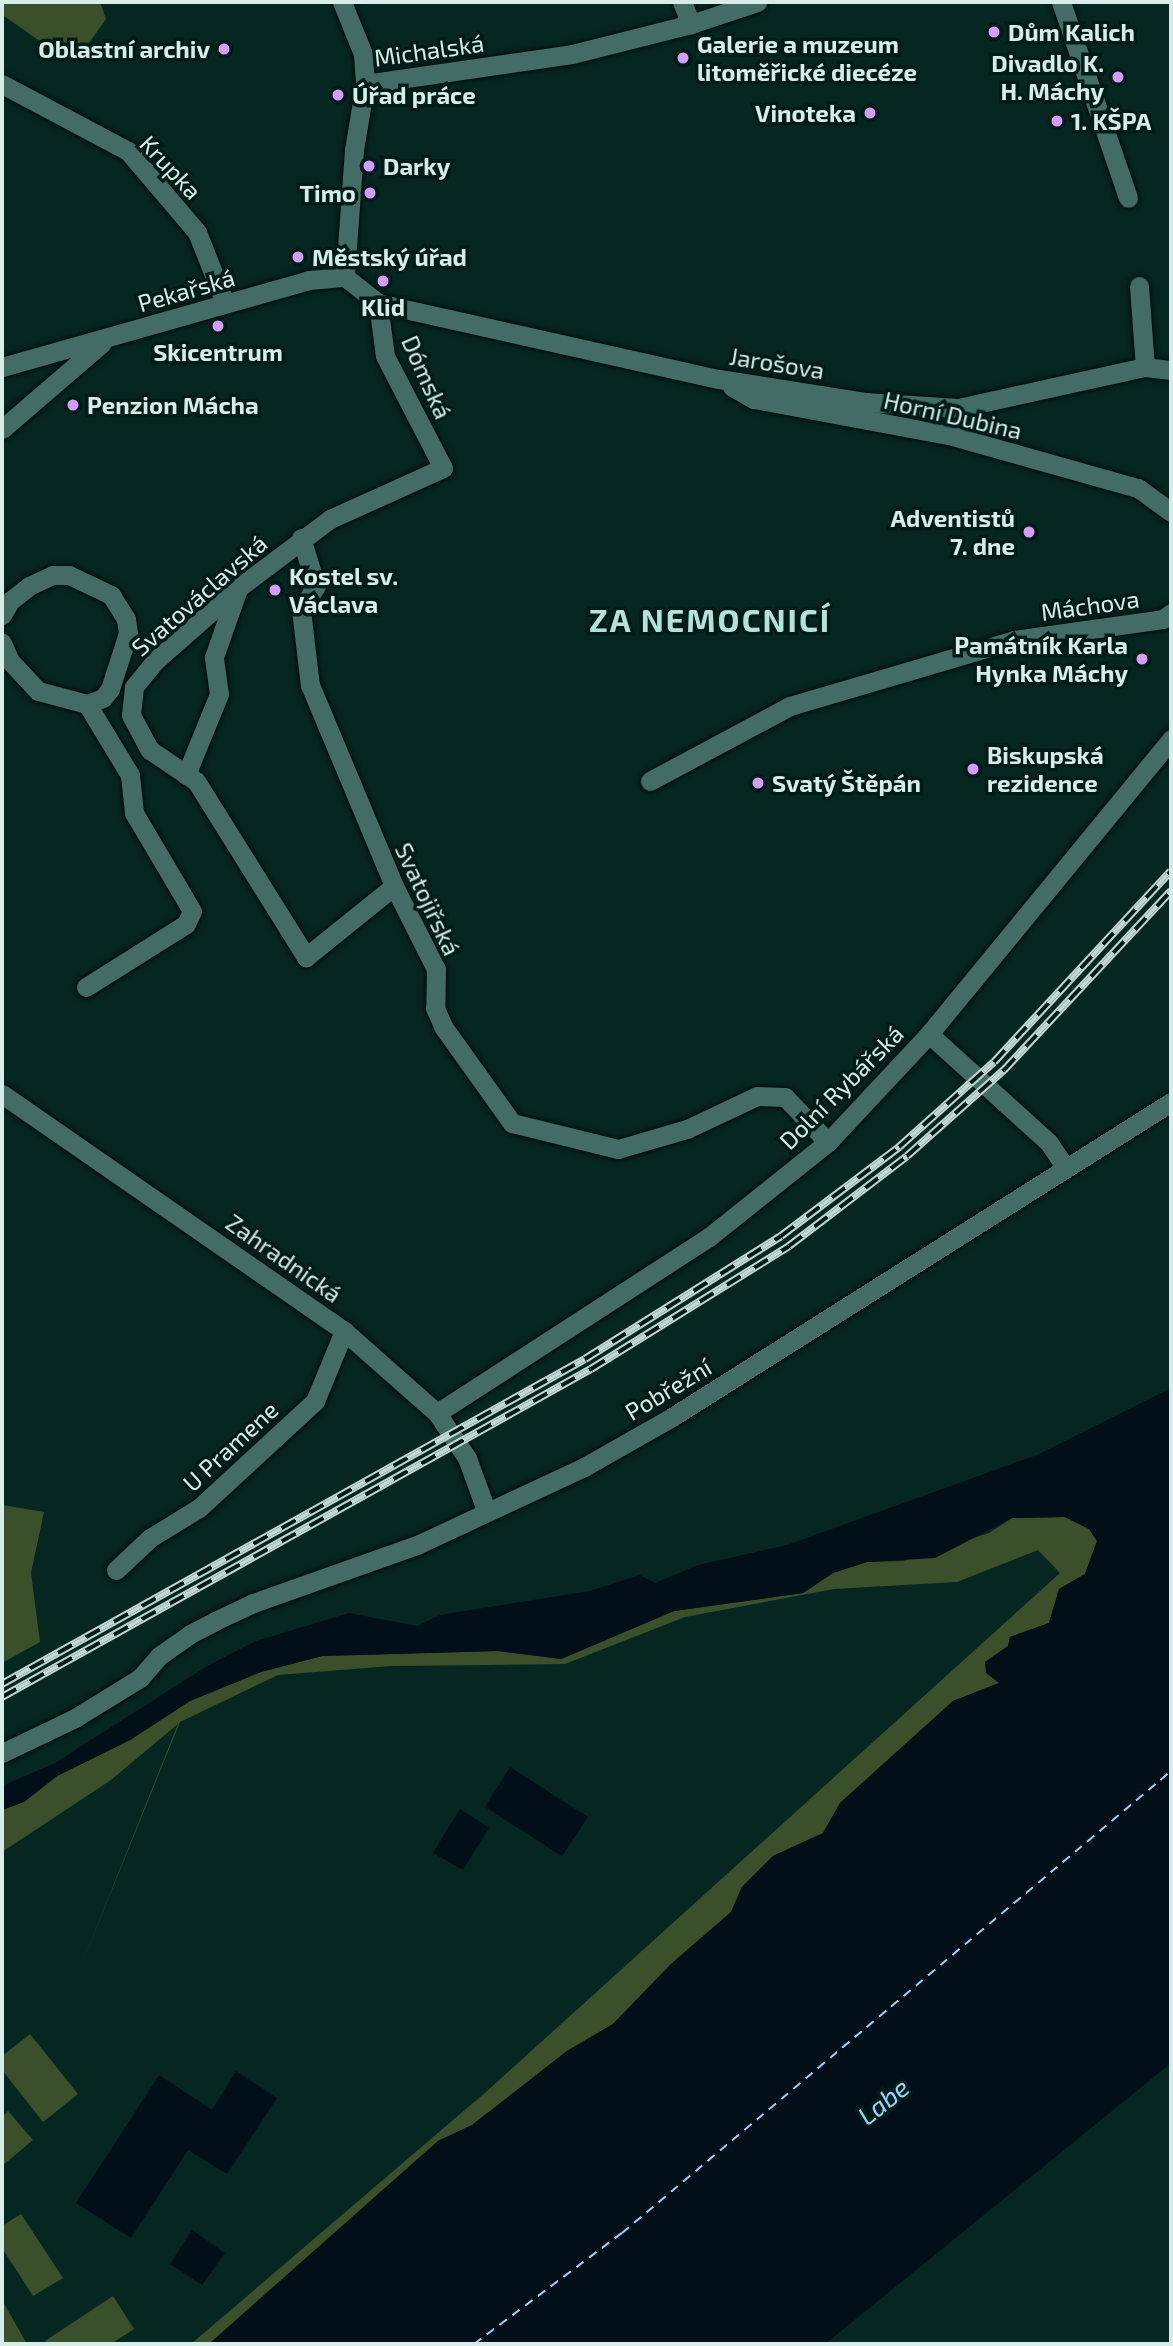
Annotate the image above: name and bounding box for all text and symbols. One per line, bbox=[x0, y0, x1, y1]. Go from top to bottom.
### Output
place label: Dům Kalich bbox=[1008, 18, 1135, 46]
marker: Dům Kalich bbox=[986, 24, 1002, 40]
street label: Michalská bbox=[372, 28, 486, 72]
place label: Galerie a muzeum litoměřické diecéze bbox=[697, 30, 917, 86]
place label: Oblastní archiv bbox=[38, 35, 210, 63]
marker: Oblastní archiv bbox=[216, 41, 232, 57]
place label: Divadlo K. H. Máchy bbox=[991, 49, 1104, 105]
marker: Galerie a muzeum litoměřické diecéze bbox=[675, 50, 691, 66]
marker: Divadlo K. H. Máchy bbox=[1110, 69, 1126, 85]
place label: Úřad práce bbox=[352, 81, 476, 109]
marker: Úřad práce bbox=[330, 87, 346, 103]
place label: Vinoteka bbox=[755, 99, 856, 127]
marker: Vinoteka bbox=[862, 105, 878, 121]
place label: 1. KŠPA bbox=[1071, 107, 1151, 135]
marker: 1. KŠPA bbox=[1049, 113, 1065, 129]
street label: Krupka bbox=[134, 129, 208, 205]
place label: Darky bbox=[383, 152, 450, 180]
marker: Darky bbox=[361, 158, 377, 174]
place label: Timo bbox=[300, 179, 356, 207]
marker: Timo bbox=[362, 185, 378, 201]
place label: Městský úřad bbox=[312, 243, 467, 271]
marker: Městský úřad bbox=[290, 249, 306, 265]
street label: Pekařská bbox=[134, 262, 238, 318]
marker: Klid bbox=[375, 273, 391, 289]
place label: Klid bbox=[361, 293, 405, 321]
marker: Skicentrum bbox=[210, 318, 226, 334]
street label: Dómská bbox=[396, 331, 458, 423]
place label: Skicentrum bbox=[153, 338, 283, 366]
street label: Jarošova bbox=[727, 341, 827, 385]
street label: Horní Dubina bbox=[881, 385, 1025, 445]
place label: Penzion Mácha bbox=[87, 391, 259, 419]
marker: Penzion Mácha bbox=[65, 397, 81, 413]
place label: Adventistů 7. dne bbox=[890, 504, 1015, 560]
marker: Adventistů 7. dne bbox=[1021, 524, 1037, 540]
street label: Svatováclavská bbox=[125, 528, 273, 662]
place label: Kostel sv. Václava bbox=[289, 562, 399, 618]
marker: Kostel sv. Václava bbox=[267, 582, 283, 598]
street label: Máchova bbox=[1039, 584, 1141, 626]
district label: ZA NEMOCNICÍ bbox=[590, 600, 830, 638]
place label: Památník Karla Hynka Máchy bbox=[954, 631, 1128, 687]
marker: Památník Karla Hynka Máchy bbox=[1134, 651, 1150, 667]
place label: Biskupská rezidence bbox=[987, 741, 1104, 797]
marker: Biskupská rezidence bbox=[965, 761, 981, 777]
place label: Svatý Štěpán bbox=[772, 769, 921, 797]
marker: Svatý Štěpán bbox=[750, 775, 766, 791]
street label: Svatojiřská bbox=[389, 838, 467, 960]
street label: Dolní Rybářská bbox=[773, 1019, 909, 1155]
street label: Zahradnická bbox=[221, 1208, 347, 1308]
street label: Pobřežní bbox=[620, 1352, 716, 1426]
street label: U Pramene bbox=[177, 1395, 283, 1497]
water label: Labe bbox=[851, 2071, 915, 2131]

